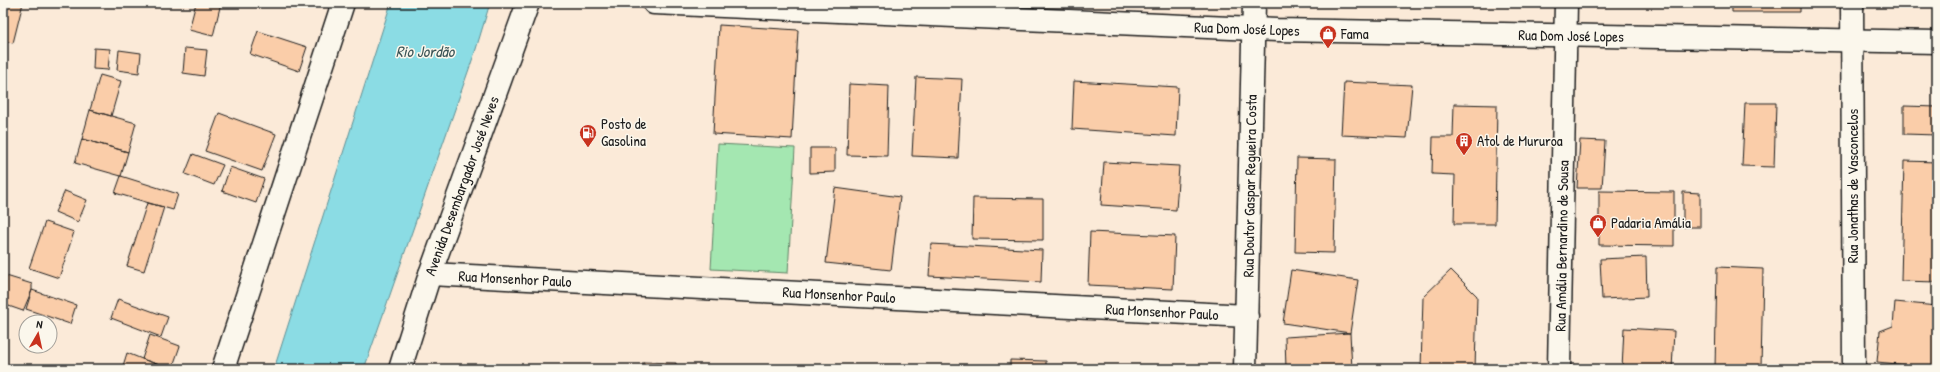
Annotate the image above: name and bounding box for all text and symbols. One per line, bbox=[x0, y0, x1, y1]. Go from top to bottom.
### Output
street label: Rua Dom José Lopes bbox=[1194, 16, 1300, 41]
place label: Fama bbox=[1340, 23, 1369, 44]
shop icon: Fama bbox=[1318, 24, 1338, 49]
street label: Rua Dom José Lopes bbox=[1518, 24, 1624, 47]
water label: Rio Jordão bbox=[396, 40, 456, 62]
street label: Avenida Desembargador José Neves bbox=[419, 93, 504, 279]
street label: Rua Doutor Gaspar Regueira Costa bbox=[1237, 94, 1262, 278]
street label: Rua Jonathas de Vasconcelos bbox=[1842, 108, 1863, 263]
place label: Posto de Gasolina bbox=[601, 113, 647, 151]
fuel station icon: Posto de Gasolina bbox=[578, 123, 598, 148]
place label: Atol de Mururoa bbox=[1477, 130, 1563, 151]
building icon: Atol de Mururoa bbox=[1454, 131, 1474, 156]
street label: Rua Amália Bernardino de Sousa bbox=[1550, 160, 1573, 332]
place label: Padaria Amália bbox=[1611, 212, 1691, 233]
shop icon: Padaria Amália bbox=[1588, 213, 1608, 238]
street label: Rua Monsenhor Paulo bbox=[458, 265, 572, 292]
street label: Rua Monsenhor Paulo bbox=[782, 281, 896, 308]
street label: Rua Monsenhor Paulo bbox=[1105, 298, 1219, 325]
north arrow bbox=[18, 314, 58, 354]
text: N bbox=[36, 317, 44, 332]

